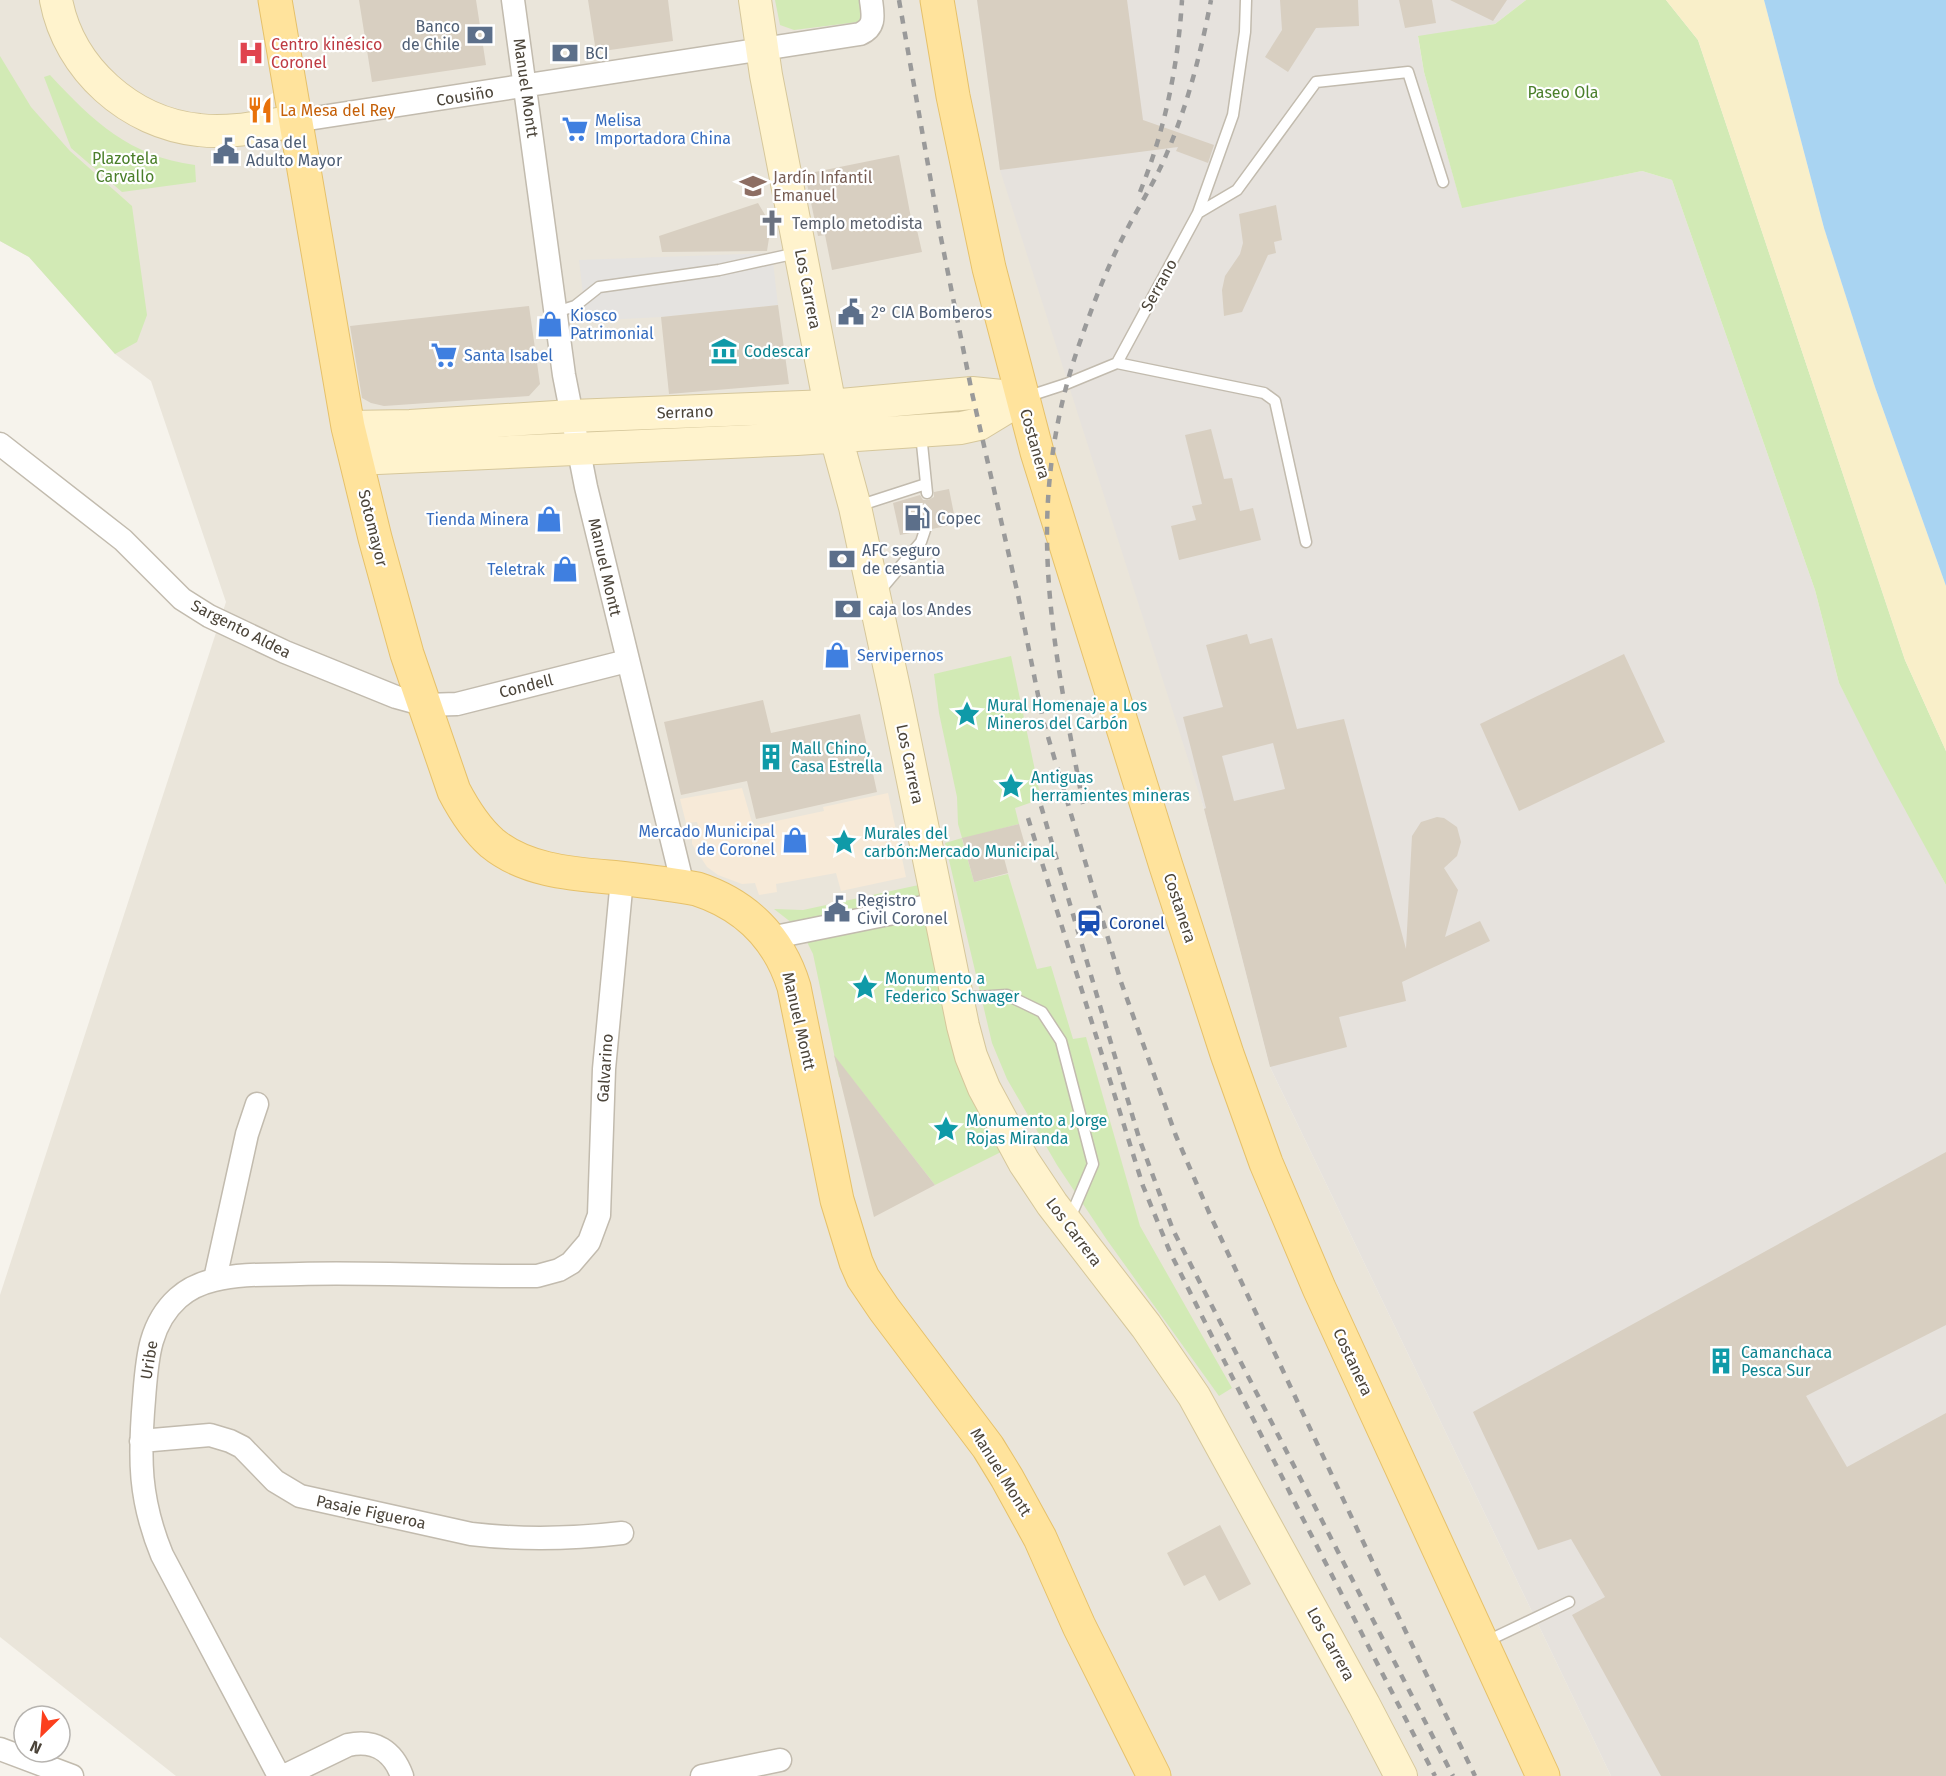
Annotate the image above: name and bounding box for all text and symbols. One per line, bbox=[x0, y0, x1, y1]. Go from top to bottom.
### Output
place label: Banco de Chile bbox=[401, 17, 460, 54]
bank icon: Banco de Chile bbox=[465, 20, 495, 50]
place label: Centro kinésico Coronel bbox=[271, 35, 382, 72]
street label: Manuel Montt bbox=[510, 37, 542, 139]
hospital icon: Centro kinésico Coronel bbox=[236, 38, 266, 68]
bank icon: BCI bbox=[550, 38, 580, 68]
place label: BCI bbox=[585, 44, 608, 63]
street label: Cousiño bbox=[435, 82, 495, 110]
park label: Paseo Ola bbox=[1527, 83, 1599, 102]
restaurant icon: La Mesa del Rey bbox=[245, 95, 275, 125]
place label: La Mesa del Rey bbox=[280, 101, 395, 120]
place label: Melisa Importadora China bbox=[595, 111, 731, 148]
supermarket icon: Melisa Importadora China bbox=[560, 114, 590, 144]
place label: Casa del Adulto Mayor bbox=[246, 133, 343, 170]
public building icon: Casa del Adulto Mayor bbox=[211, 136, 241, 166]
park label: Plazotela Carvallo bbox=[92, 149, 158, 186]
place label: Jardín Infantil Emanuel bbox=[773, 168, 873, 205]
school or university icon: Jardín Infantil Emanuel bbox=[738, 171, 768, 201]
church icon: Templo metodista bbox=[757, 208, 787, 238]
place label: Templo metodista bbox=[792, 214, 923, 233]
street label: Los Carrera bbox=[791, 247, 825, 331]
street label: Serrano bbox=[1137, 256, 1181, 314]
public building icon: 2° CIA Bomberos bbox=[836, 297, 866, 327]
place label: 2° CIA Bomberos bbox=[871, 303, 992, 322]
place label: Kiosco Patrimonial bbox=[570, 306, 654, 343]
shop icon: Kiosco Patrimonial bbox=[535, 309, 565, 339]
museum icon: Codescar bbox=[709, 336, 739, 366]
supermarket icon: Santa Isabel bbox=[429, 340, 459, 370]
place label: Codescar bbox=[744, 342, 811, 361]
place label: Santa Isabel bbox=[464, 346, 553, 365]
street label: Serrano bbox=[656, 402, 714, 422]
street label: Costanera bbox=[1016, 407, 1054, 481]
street label: Sotomayor bbox=[354, 488, 392, 569]
fuel station icon: Copec bbox=[902, 503, 932, 533]
shop icon: Tienda Minera bbox=[534, 504, 564, 534]
place label: Copec bbox=[937, 509, 981, 528]
place label: Tienda Minera bbox=[426, 510, 529, 529]
street label: Manuel Montt bbox=[584, 516, 626, 618]
place label: AFC seguro de cesantia bbox=[862, 541, 945, 578]
bank icon: AFC seguro de cesantia bbox=[827, 544, 857, 574]
shop icon: Teletrak bbox=[550, 554, 580, 584]
place label: Teletrak bbox=[487, 560, 546, 579]
bank icon: caja los Andes bbox=[833, 594, 863, 624]
street label: Sargento Aldea bbox=[188, 596, 294, 662]
place label: caja los Andes bbox=[868, 600, 971, 619]
shop icon: Servipernos bbox=[822, 640, 852, 670]
place label: Servipernos bbox=[857, 646, 944, 665]
street label: Condell bbox=[497, 670, 555, 702]
place label: Mural Homenaje a Los Mineros del Carbón bbox=[987, 696, 1147, 733]
place icon: Mural Homenaje a Los Mineros del Carbón bbox=[952, 699, 982, 729]
street label: Los Carrera bbox=[892, 722, 928, 806]
place label: Mall Chino, Casa Estrella bbox=[791, 739, 883, 776]
building icon: Mall Chino, Casa Estrella bbox=[756, 742, 786, 772]
place label: Antiguas herramientes mineras bbox=[1031, 768, 1190, 805]
place icon: Antiguas herramientes mineras bbox=[996, 771, 1026, 801]
place label: Mercado Municipal de Coronel bbox=[638, 822, 775, 859]
place label: Murales del carbón:Mercado Municipal bbox=[864, 824, 1055, 861]
shop icon: Mercado Municipal de Coronel bbox=[780, 825, 810, 855]
place icon: Murales del carbón:Mercado Municipal bbox=[829, 827, 859, 857]
street label: Costanera bbox=[1160, 871, 1200, 945]
place label: Registro Civil Coronel bbox=[857, 891, 948, 928]
public building icon: Registro Civil Coronel bbox=[822, 894, 852, 924]
station icon: Coronel bbox=[1074, 908, 1104, 938]
place label: Coronel bbox=[1109, 914, 1165, 933]
place label: Monumento a Federico Schwager bbox=[885, 969, 1020, 1006]
street label: Manuel Montt bbox=[778, 970, 820, 1072]
place icon: Monumento a Federico Schwager bbox=[850, 972, 880, 1002]
street label: Galvarino bbox=[593, 1033, 617, 1103]
place label: Monumento a Jorge Rojas Miranda bbox=[966, 1111, 1107, 1148]
place icon: Monumento a Jorge Rojas Miranda bbox=[931, 1114, 961, 1144]
street label: Los Carrera bbox=[1042, 1194, 1106, 1270]
street label: Costanera bbox=[1329, 1325, 1377, 1399]
street label: Uribe bbox=[137, 1339, 161, 1381]
place label: Camanchaca Pesca Sur bbox=[1741, 1343, 1832, 1380]
building icon: Camanchaca Pesca Sur bbox=[1706, 1346, 1736, 1376]
street label: Manuel Montt bbox=[966, 1424, 1036, 1520]
street label: Pasaje Figueroa bbox=[314, 1491, 428, 1533]
street label: Los Carrera bbox=[1303, 1604, 1359, 1684]
north arrow bbox=[12, 1704, 72, 1764]
text: N bbox=[27, 1736, 45, 1758]

